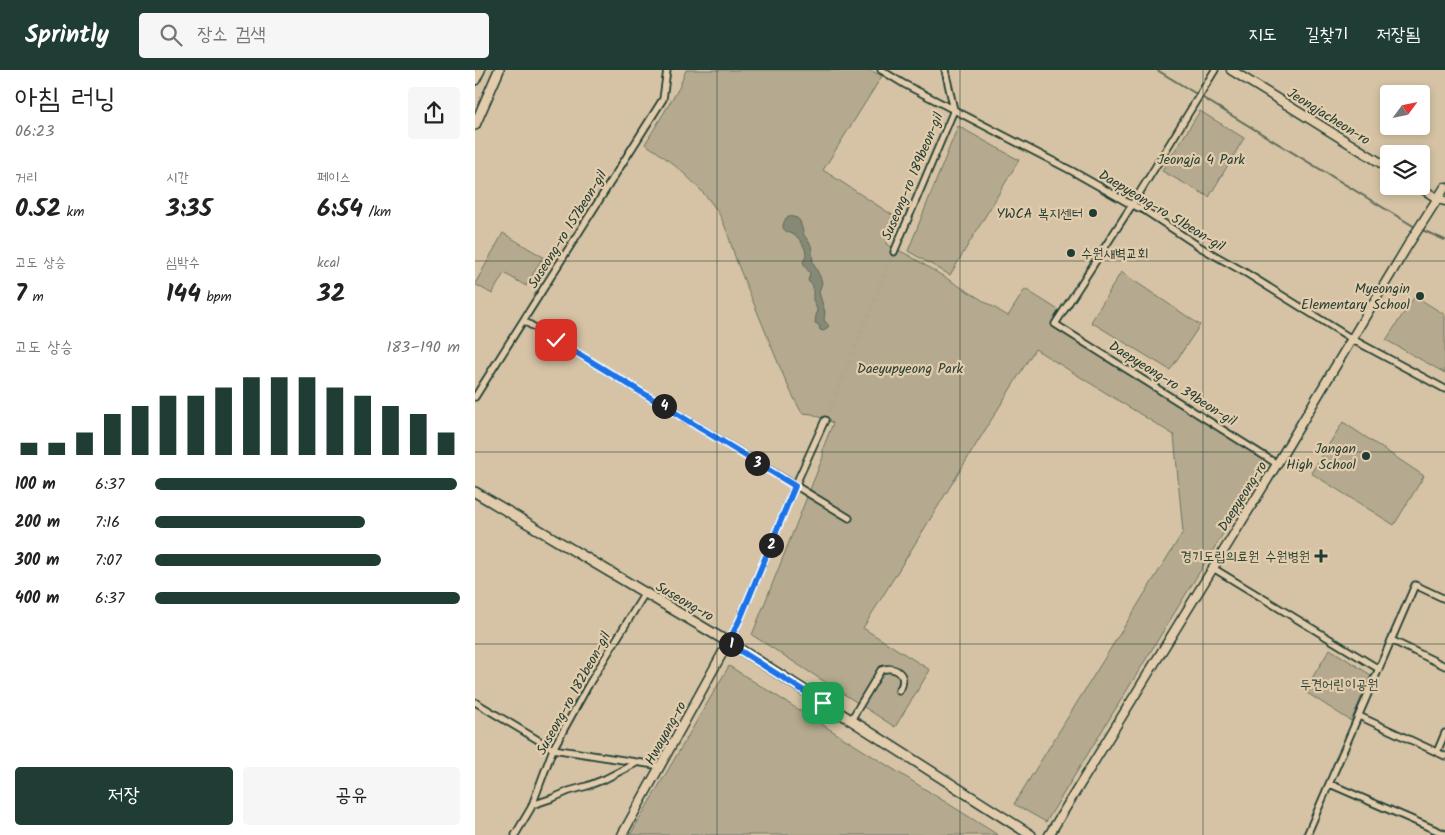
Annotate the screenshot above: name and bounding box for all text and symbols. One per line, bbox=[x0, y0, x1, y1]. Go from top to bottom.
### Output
search box bbox=[139, 13, 489, 58]
text: Sprintly bbox=[25, 16, 109, 55]
text: 장소 검색 bbox=[197, 20, 266, 50]
icon: search bbox=[157, 21, 185, 49]
text: 지도 bbox=[1248, 21, 1277, 50]
text: 길찾기 bbox=[1305, 21, 1349, 50]
text: 저장됨 bbox=[1377, 21, 1420, 50]
text: 아침 러닝 bbox=[15, 77, 116, 122]
street label: Jeongjacheon-ro bbox=[1282, 82, 1374, 151]
north arrow bbox=[1380, 85, 1430, 135]
map controls bbox=[1380, 85, 1430, 195]
button: share bbox=[408, 87, 460, 139]
street label: Suseong-ro 189beon-gil bbox=[876, 109, 950, 244]
text: 06:23 bbox=[15, 119, 54, 144]
button: layers bbox=[1380, 145, 1430, 195]
park label: Jeongja 4 Park bbox=[1157, 149, 1245, 171]
street label: Daepyeong-ro 51beon-gil bbox=[1094, 164, 1229, 258]
street label: Suseong-ro 157beon-gil bbox=[523, 166, 613, 293]
text: 거리 bbox=[15, 167, 38, 189]
text: 시간 bbox=[166, 167, 189, 189]
text: 페이스 bbox=[317, 167, 351, 189]
text: 0.52 bbox=[15, 189, 61, 229]
text: 3:35 bbox=[166, 189, 212, 229]
text: 6:54 bbox=[317, 189, 363, 229]
text: km bbox=[61, 201, 84, 223]
text: /km bbox=[363, 201, 391, 223]
place label: YWCA 복지센터 bbox=[996, 203, 1083, 225]
marker: YWCA 복지센터 bbox=[1087, 207, 1099, 219]
place label: 수원새벽교회 bbox=[1081, 243, 1149, 265]
marker: 수원새벽교회 bbox=[1065, 247, 1077, 259]
text: 고도 상승 bbox=[15, 252, 66, 274]
text: 심박수 bbox=[166, 252, 200, 274]
text: kcal bbox=[317, 252, 340, 274]
text: 7 bbox=[15, 274, 27, 314]
text: 144 bbox=[166, 274, 201, 314]
text: 32 bbox=[317, 274, 345, 314]
place label: Myeongin Elementary School bbox=[1301, 278, 1411, 316]
text: m bbox=[27, 286, 44, 308]
text: bpm bbox=[201, 286, 232, 308]
marker: Myeongin Elementary School bbox=[1414, 290, 1426, 302]
pin bbox=[535, 319, 577, 361]
icon: check bbox=[542, 326, 570, 354]
text: 고도 상승 bbox=[15, 335, 73, 360]
text: 183–190 m bbox=[386, 335, 460, 360]
street label: Daepyeong-ro 39beon-gil bbox=[1104, 336, 1241, 432]
park label: Daeyupyeong Park bbox=[857, 358, 964, 380]
pin: 4 bbox=[651, 394, 677, 418]
text: 4 bbox=[661, 395, 668, 417]
place label: Jangan High School bbox=[1286, 438, 1357, 476]
pin: 3 bbox=[745, 450, 769, 476]
marker: Jangan High School bbox=[1360, 450, 1372, 462]
text: 3 bbox=[754, 452, 761, 474]
street label: Daepyeong-ro bbox=[1213, 457, 1273, 536]
text: 100 m bbox=[15, 472, 56, 497]
text: 6:37 bbox=[95, 472, 124, 497]
text: 200 m bbox=[15, 510, 60, 535]
text: 7:16 bbox=[95, 510, 120, 535]
pin: 2 bbox=[759, 532, 783, 558]
text: 2 bbox=[767, 534, 776, 556]
place label: 경기도립의료원 수원병원 bbox=[1180, 546, 1310, 568]
text: 300 m bbox=[15, 548, 59, 573]
text: 7:07 bbox=[95, 548, 122, 573]
marker: 경기도립의료원 수원병원 bbox=[1314, 549, 1328, 563]
street label: Suseong-ro bbox=[651, 576, 718, 627]
text: 400 m bbox=[15, 586, 59, 611]
text: 6:37 bbox=[95, 586, 124, 611]
street label: Suseong-ro 182beon-gil bbox=[531, 627, 617, 759]
pin: 1 bbox=[719, 632, 743, 656]
text: 1 bbox=[729, 633, 734, 655]
park label: 두견어린이공원 bbox=[1300, 674, 1378, 696]
pin bbox=[802, 682, 844, 724]
icon: arrive bbox=[809, 689, 837, 717]
street label: Hwayang-ro bbox=[639, 698, 692, 769]
button: 저장 bbox=[15, 767, 233, 825]
button: 공유 bbox=[243, 767, 460, 825]

